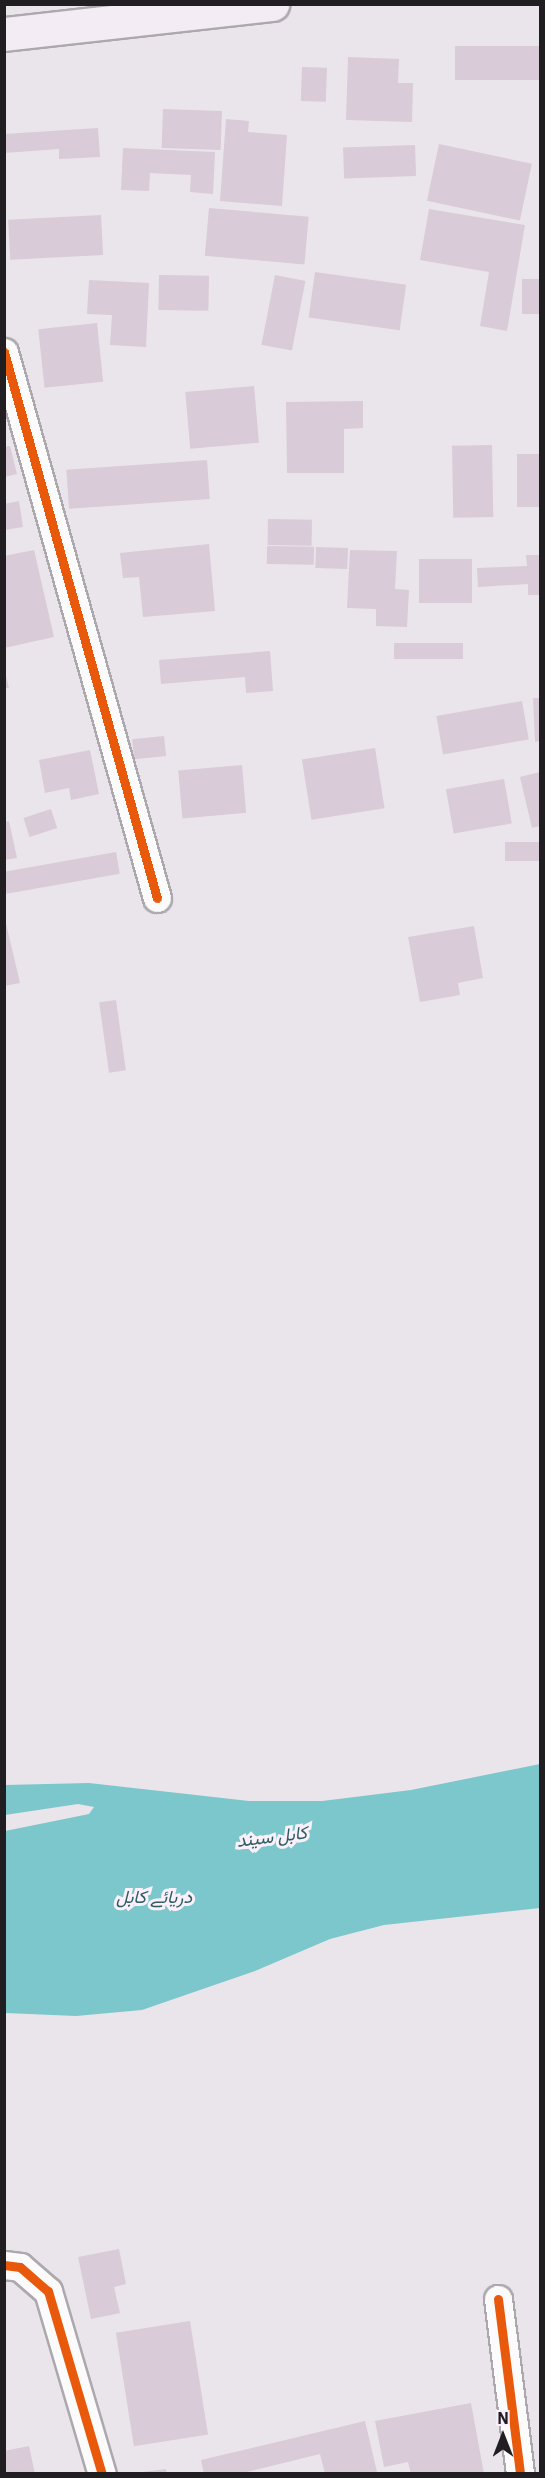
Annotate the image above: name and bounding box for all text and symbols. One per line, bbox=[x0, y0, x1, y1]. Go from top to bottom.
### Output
water label: کابل سيند bbox=[236, 1822, 308, 1852]
water label: دریائے کابل bbox=[116, 1886, 192, 1908]
north arrow bbox=[473, 2406, 533, 2466]
text: N bbox=[497, 2408, 509, 2428]

